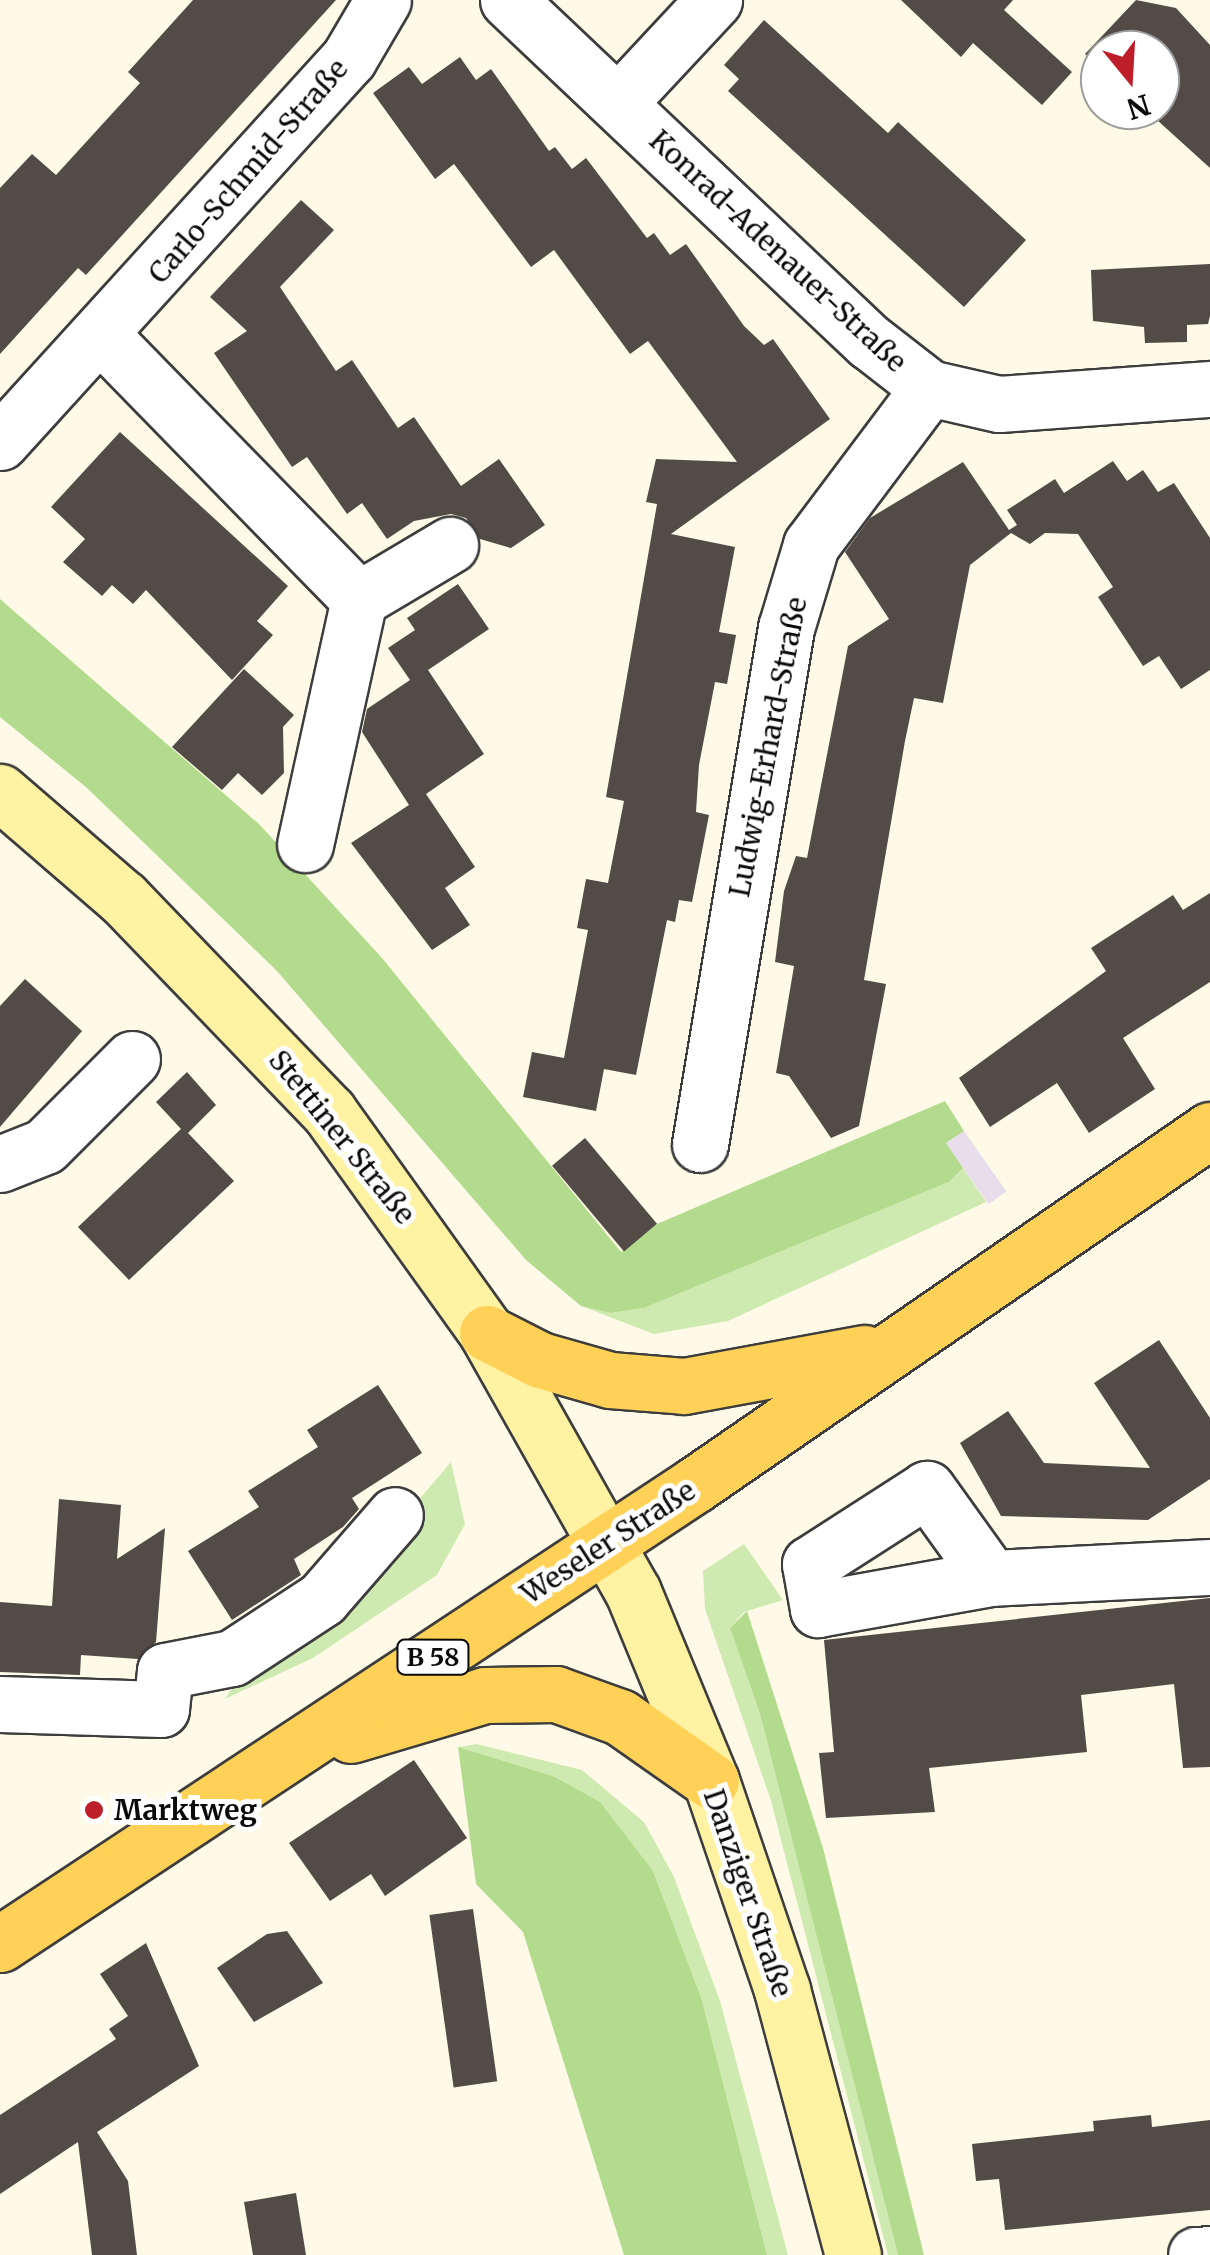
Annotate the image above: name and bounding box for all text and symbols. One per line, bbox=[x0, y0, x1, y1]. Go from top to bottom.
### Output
north arrow bbox=[1080, 30, 1180, 130]
street label: Carlo-Schmid-Straße bbox=[142, 52, 354, 290]
text: N bbox=[1123, 86, 1155, 127]
street label: Konrad-Adenauer-Straße bbox=[643, 123, 913, 379]
street label: Ludwig-Erhard-Straße bbox=[722, 594, 814, 900]
street label: Stettiner Straße bbox=[262, 1044, 422, 1230]
street label: Weseler Straße bbox=[515, 1473, 701, 1611]
road number: B 58 bbox=[396, 1637, 470, 1677]
street label: Danziger Straße bbox=[697, 1785, 799, 2001]
place label: Marktweg bbox=[114, 1793, 257, 1827]
marker: Marktweg bbox=[83, 1799, 105, 1821]

